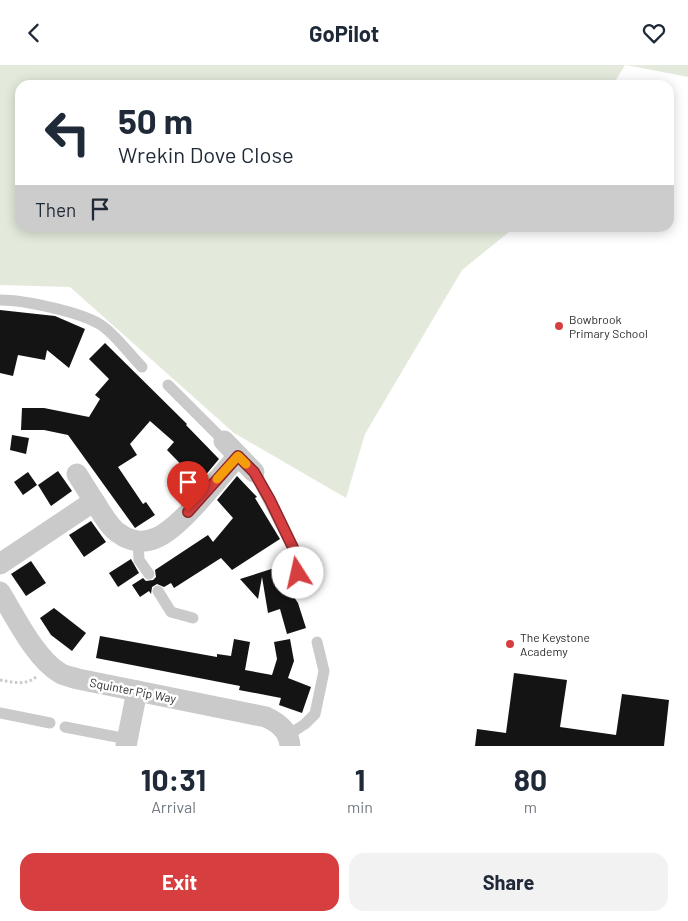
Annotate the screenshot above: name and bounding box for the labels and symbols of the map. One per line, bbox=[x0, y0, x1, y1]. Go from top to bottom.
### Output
place label: Bowbrook Primary School bbox=[569, 312, 648, 340]
marker: Bowbrook Primary School bbox=[553, 320, 565, 332]
pin bbox=[167, 461, 209, 512]
position arrow bbox=[271, 546, 323, 598]
place label: The Keystone Academy bbox=[520, 630, 590, 658]
marker: The Keystone Academy bbox=[504, 638, 516, 650]
street label: Squinter Pip Way bbox=[89, 675, 178, 705]

